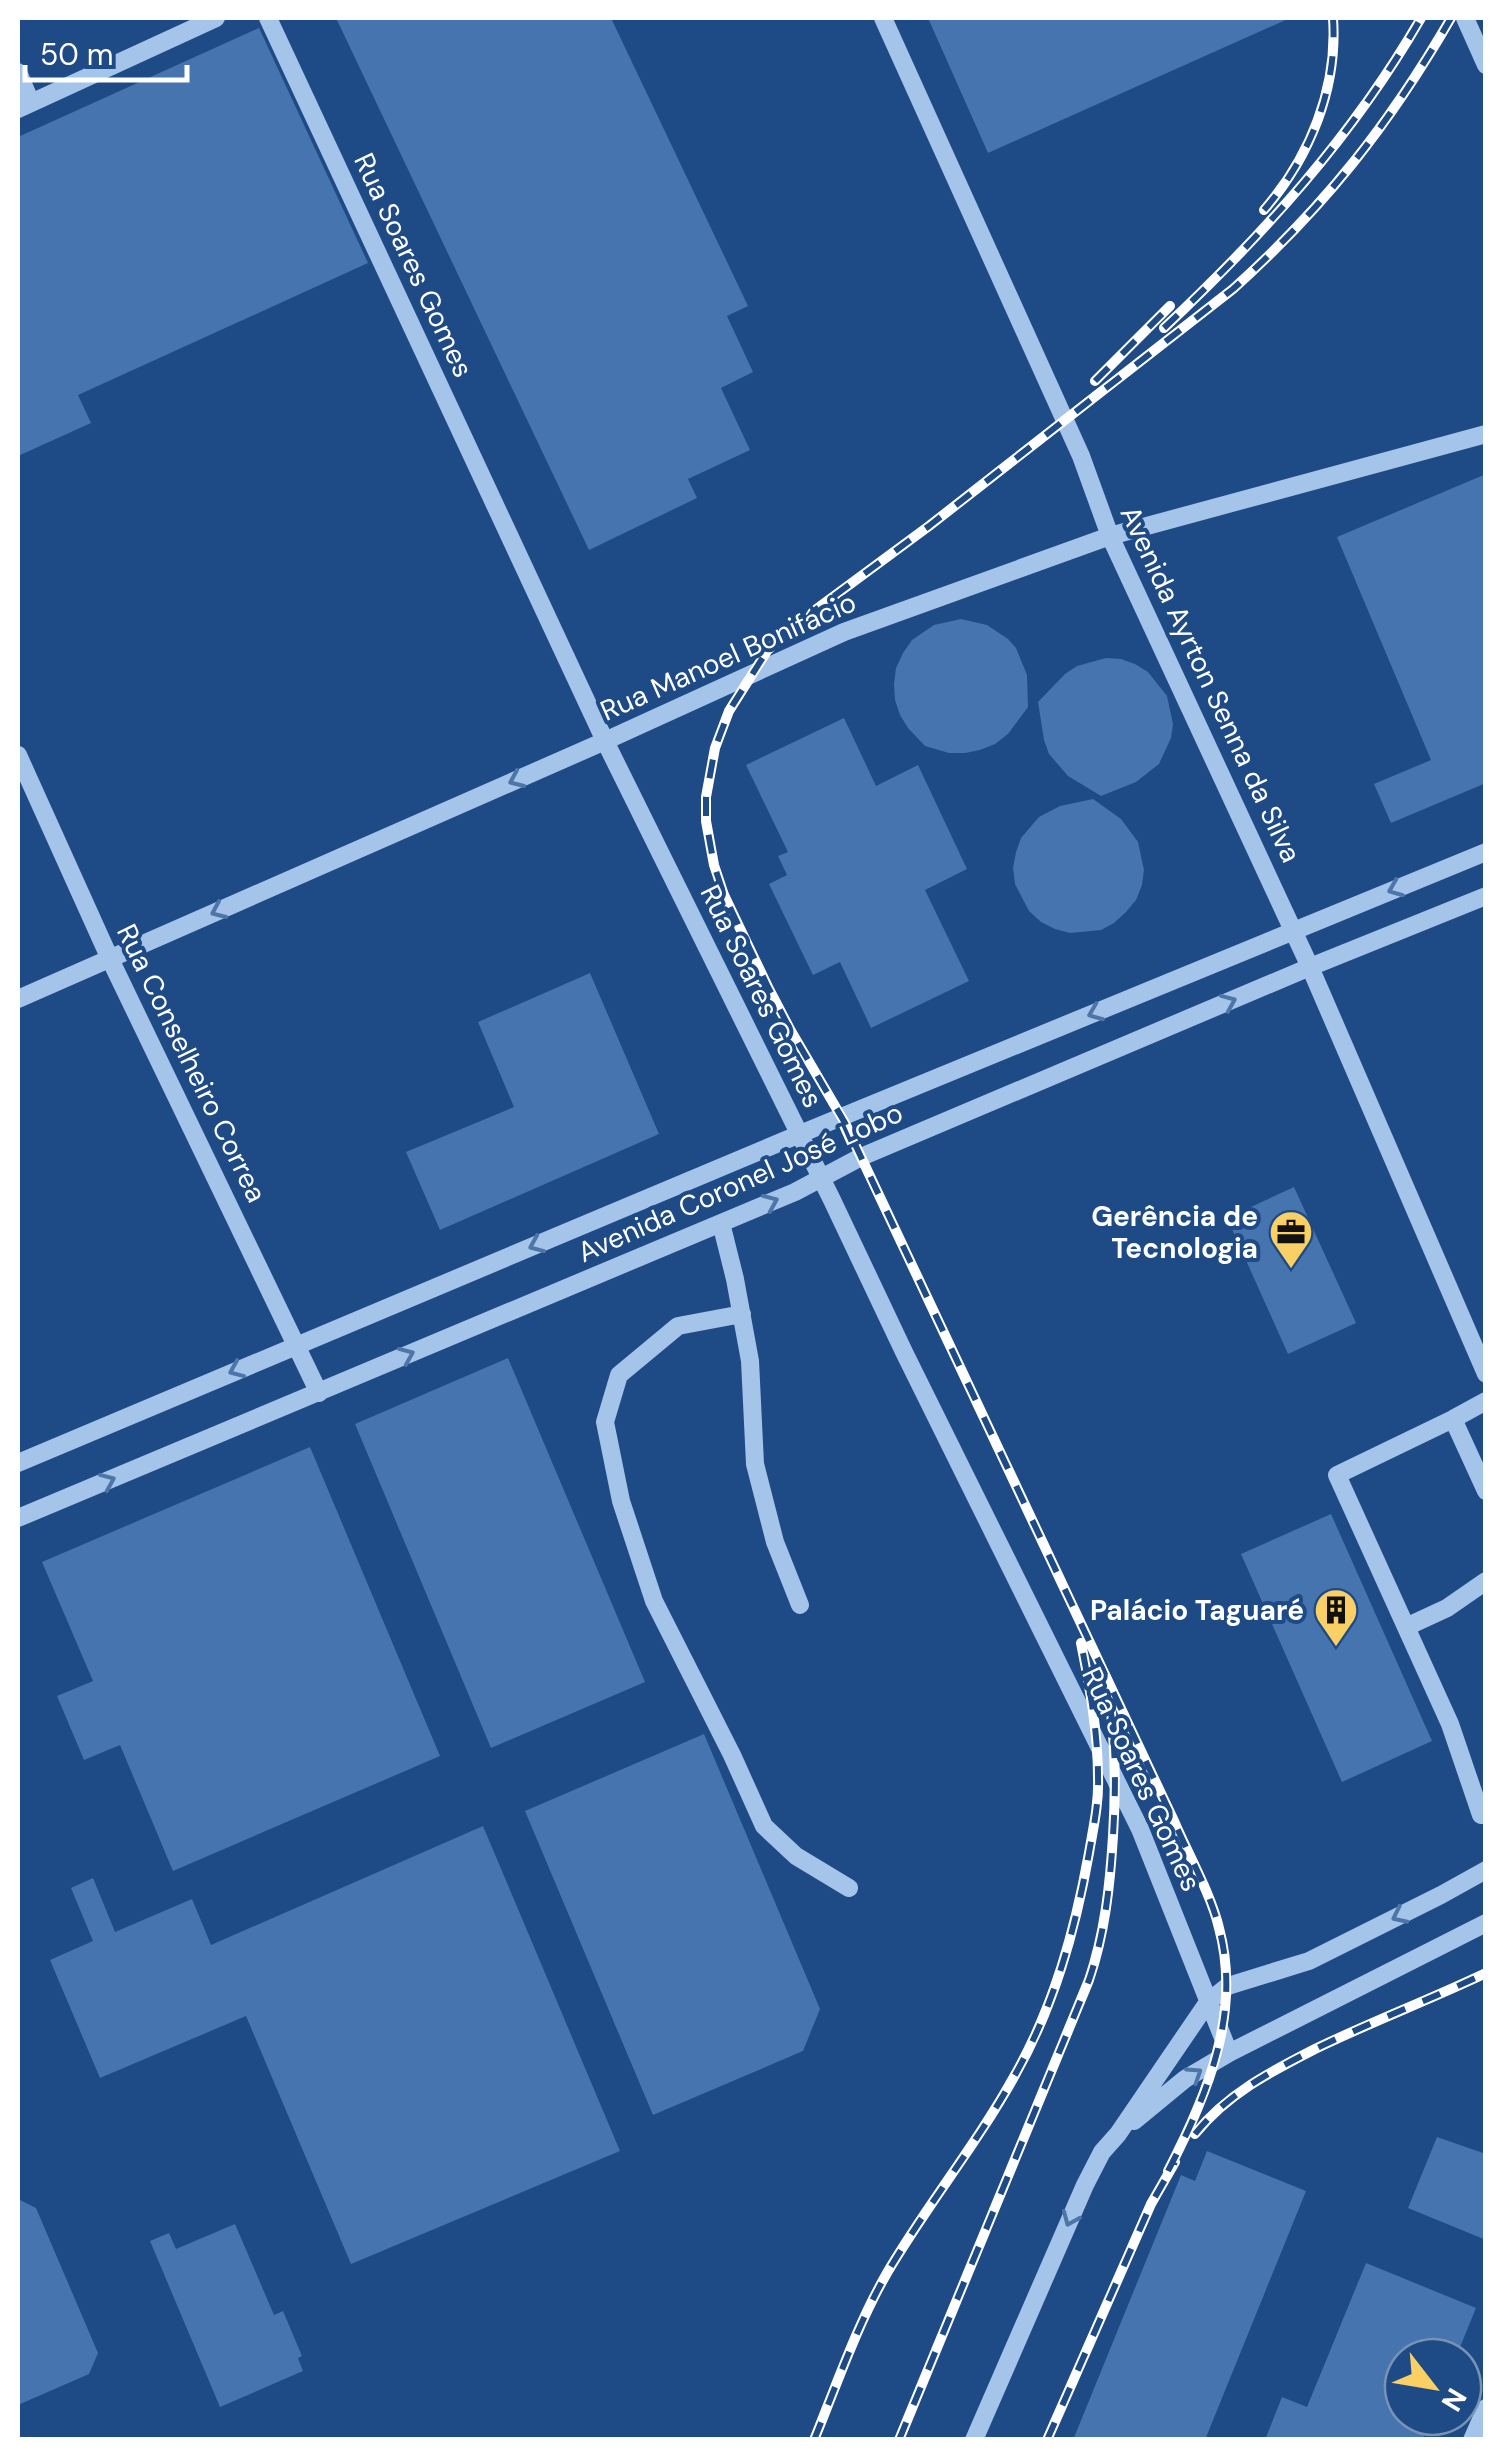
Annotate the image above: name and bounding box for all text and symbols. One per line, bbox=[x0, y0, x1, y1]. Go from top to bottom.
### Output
scale bar bbox=[25, 20, 188, 82]
text: 50 m bbox=[40, 35, 114, 74]
street label: Rua Soares Gomes bbox=[345, 147, 482, 383]
street label: Avenida Ayrton Senna da Silva bbox=[1111, 500, 1310, 868]
street label: Rua Manoel Bonifácio bbox=[595, 583, 862, 730]
one-way arrow bbox=[508, 768, 526, 788]
one-way arrow bbox=[1388, 877, 1406, 897]
street label: Rua Soares Gomes bbox=[692, 879, 832, 1114]
one-way arrow bbox=[210, 899, 228, 919]
street label: Rua Conselheiro Correa bbox=[108, 918, 275, 1208]
one-way arrow bbox=[1219, 993, 1237, 1013]
one-way arrow bbox=[1087, 1001, 1105, 1021]
street label: Avenida Coronel José Lobo bbox=[572, 1094, 908, 1271]
one-way arrow bbox=[761, 1194, 779, 1214]
place label: Gerência de Tecnologia bbox=[1091, 1198, 1258, 1267]
office icon: Gerência de Tecnologia bbox=[1268, 1209, 1314, 1270]
one-way arrow bbox=[528, 1233, 546, 1253]
one-way arrow bbox=[397, 1347, 415, 1367]
one-way arrow bbox=[229, 1358, 247, 1378]
one-way arrow bbox=[98, 1472, 115, 1492]
building icon: Palácio Taguaré bbox=[1313, 1587, 1359, 1648]
place label: Palácio Taguaré bbox=[1090, 1592, 1304, 1629]
street label: Rua Soares Gomes bbox=[1073, 1661, 1210, 1897]
one-way arrow bbox=[1392, 1904, 1410, 1923]
one-way arrow bbox=[1184, 2068, 1202, 2087]
one-way arrow bbox=[1062, 2208, 1082, 2226]
north arrow bbox=[1383, 2337, 1483, 2437]
text: N bbox=[1433, 2381, 1475, 2418]

